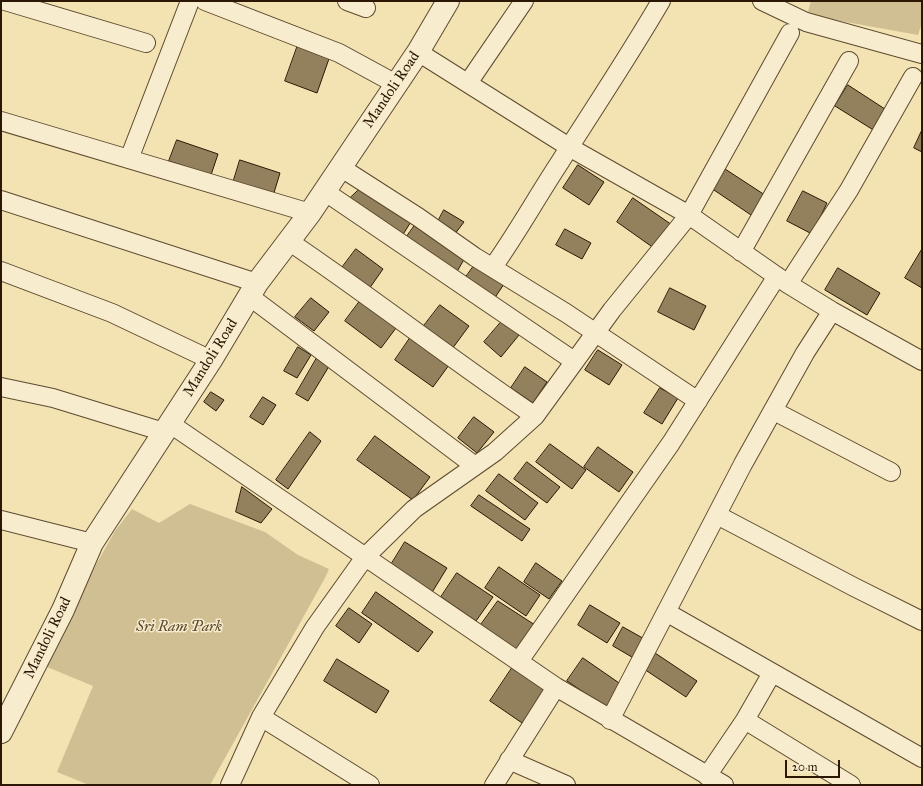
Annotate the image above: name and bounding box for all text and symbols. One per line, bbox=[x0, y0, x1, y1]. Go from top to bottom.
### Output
street label: Mandoli Road bbox=[360, 48, 424, 132]
street label: Mandoli Road bbox=[180, 316, 242, 400]
street label: Mandoli Road bbox=[21, 594, 75, 682]
park label: Sri Ram Park bbox=[136, 618, 222, 636]
scale bar bbox=[787, 752, 842, 778]
text: 20 m bbox=[792, 760, 818, 774]

